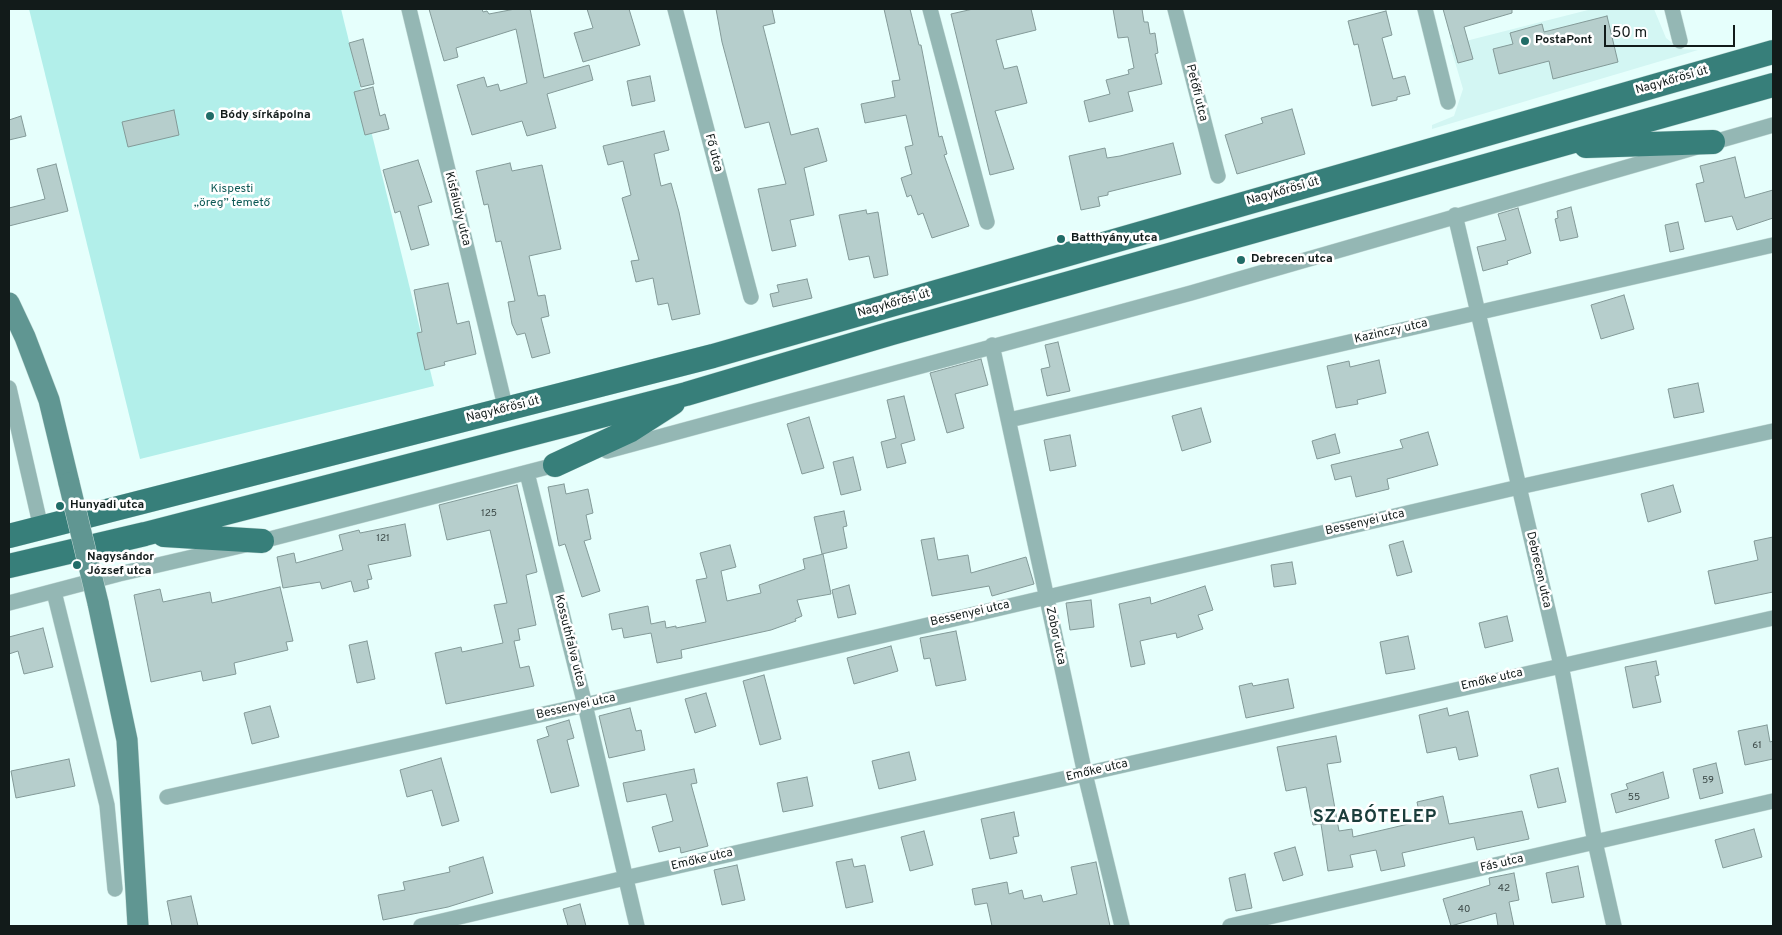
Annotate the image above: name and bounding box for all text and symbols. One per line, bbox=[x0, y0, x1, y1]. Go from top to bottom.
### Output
scale bar bbox=[1607, 15, 1738, 47]
text: 50 m bbox=[1612, 24, 1647, 43]
place label: PostaPont bbox=[1535, 34, 1592, 48]
marker: PostaPont bbox=[1519, 35, 1531, 47]
street label: Petőfi utca bbox=[1182, 63, 1210, 123]
street label: Nagykőrösi út bbox=[1634, 64, 1710, 98]
place label: Bódy sírkápolna bbox=[220, 109, 311, 123]
marker: Bódy sírkápolna bbox=[204, 110, 216, 122]
street label: Fő utca bbox=[701, 132, 725, 174]
street label: Kisfaludy utca bbox=[441, 170, 473, 248]
street label: Nagykőrösi út bbox=[1245, 175, 1321, 209]
park label: Kispesti „öreg” temető bbox=[194, 183, 270, 211]
place label: Batthyány utca bbox=[1071, 232, 1157, 246]
marker: Batthyány utca bbox=[1055, 233, 1067, 245]
place label: Debrecen utca bbox=[1251, 253, 1333, 267]
marker: Debrecen utca bbox=[1235, 254, 1247, 266]
street label: Nagykőrösi út bbox=[856, 287, 932, 321]
street label: Kazinczy utca bbox=[1353, 317, 1429, 347]
street label: Nagykőrösi út bbox=[465, 394, 541, 426]
place label: Hunyadi utca bbox=[70, 499, 144, 513]
marker: Hunyadi utca bbox=[54, 500, 66, 512]
street label: Bessenyei utca bbox=[1324, 507, 1406, 539]
house number: 125 bbox=[481, 508, 497, 520]
street label: Debrecen utca bbox=[1522, 530, 1554, 610]
house number: 121 bbox=[376, 533, 390, 545]
place label: Nagysándor József utca bbox=[87, 551, 154, 579]
marker: Nagysándor József utca bbox=[71, 559, 83, 571]
street label: Kossuthfalva utca bbox=[551, 593, 587, 689]
street label: Bessenyei utca bbox=[929, 598, 1011, 630]
street label: Zobor utca bbox=[1042, 606, 1068, 666]
street label: Emőke utca bbox=[1460, 666, 1524, 694]
street label: Bessenyei utca bbox=[535, 691, 617, 723]
house number: 61 bbox=[1752, 740, 1762, 752]
street label: Emőke utca bbox=[1065, 757, 1129, 785]
house number: 59 bbox=[1702, 775, 1714, 787]
house number: 55 bbox=[1628, 792, 1640, 804]
district label: SZABÓTELEP bbox=[1311, 807, 1439, 829]
street label: Emőke utca bbox=[670, 846, 734, 874]
street label: Fás utca bbox=[1479, 852, 1525, 876]
house number: 42 bbox=[1498, 883, 1510, 895]
house number: 40 bbox=[1458, 904, 1470, 916]

